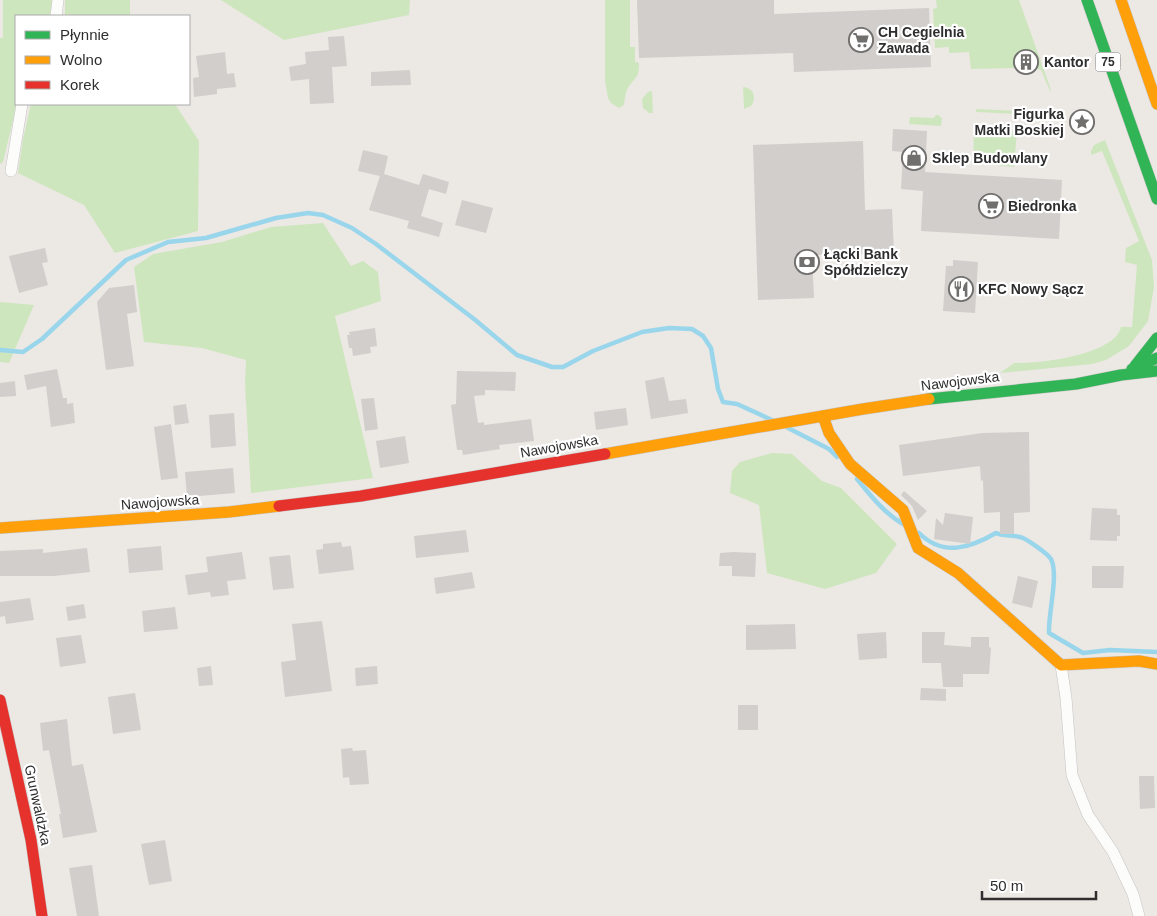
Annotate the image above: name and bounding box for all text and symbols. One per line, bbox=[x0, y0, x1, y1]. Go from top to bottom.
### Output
legend bbox=[15, 15, 190, 105]
place label: CH Cegielnia Zawada bbox=[878, 24, 965, 56]
text: Płynnie bbox=[60, 26, 109, 43]
supermarket icon: CH Cegielnia Zawada bbox=[848, 27, 874, 53]
building icon: Kantor bbox=[1013, 49, 1039, 75]
text: Wolno bbox=[60, 51, 102, 68]
road number: 75 bbox=[1096, 52, 1120, 72]
place label: Kantor bbox=[1044, 54, 1090, 70]
text: Korek bbox=[60, 76, 100, 93]
place label: Figurka Matki Boskiej bbox=[975, 106, 1064, 138]
place icon: Figurka Matki Boskiej bbox=[1069, 109, 1095, 135]
shop icon: Sklep Budowlany bbox=[901, 145, 927, 171]
place label: Sklep Budowlany bbox=[932, 150, 1048, 166]
supermarket icon: Biedronka bbox=[978, 193, 1004, 219]
place label: Biedronka bbox=[1008, 198, 1077, 214]
place label: Łącki Bank Spółdzielczy bbox=[824, 246, 908, 278]
bank icon: Łącki Bank Spółdzielczy bbox=[794, 249, 820, 275]
restaurant icon: KFC Nowy Sącz bbox=[948, 276, 974, 302]
place label: KFC Nowy Sącz bbox=[978, 281, 1084, 297]
street label: Nawojowska bbox=[920, 368, 1000, 394]
street label: Nawojowska bbox=[519, 431, 599, 461]
street label: Nawojowska bbox=[120, 491, 200, 513]
street label: Grunwaldzka bbox=[22, 763, 54, 847]
scale bar bbox=[982, 868, 1096, 900]
text: 50 m bbox=[990, 877, 1023, 894]

